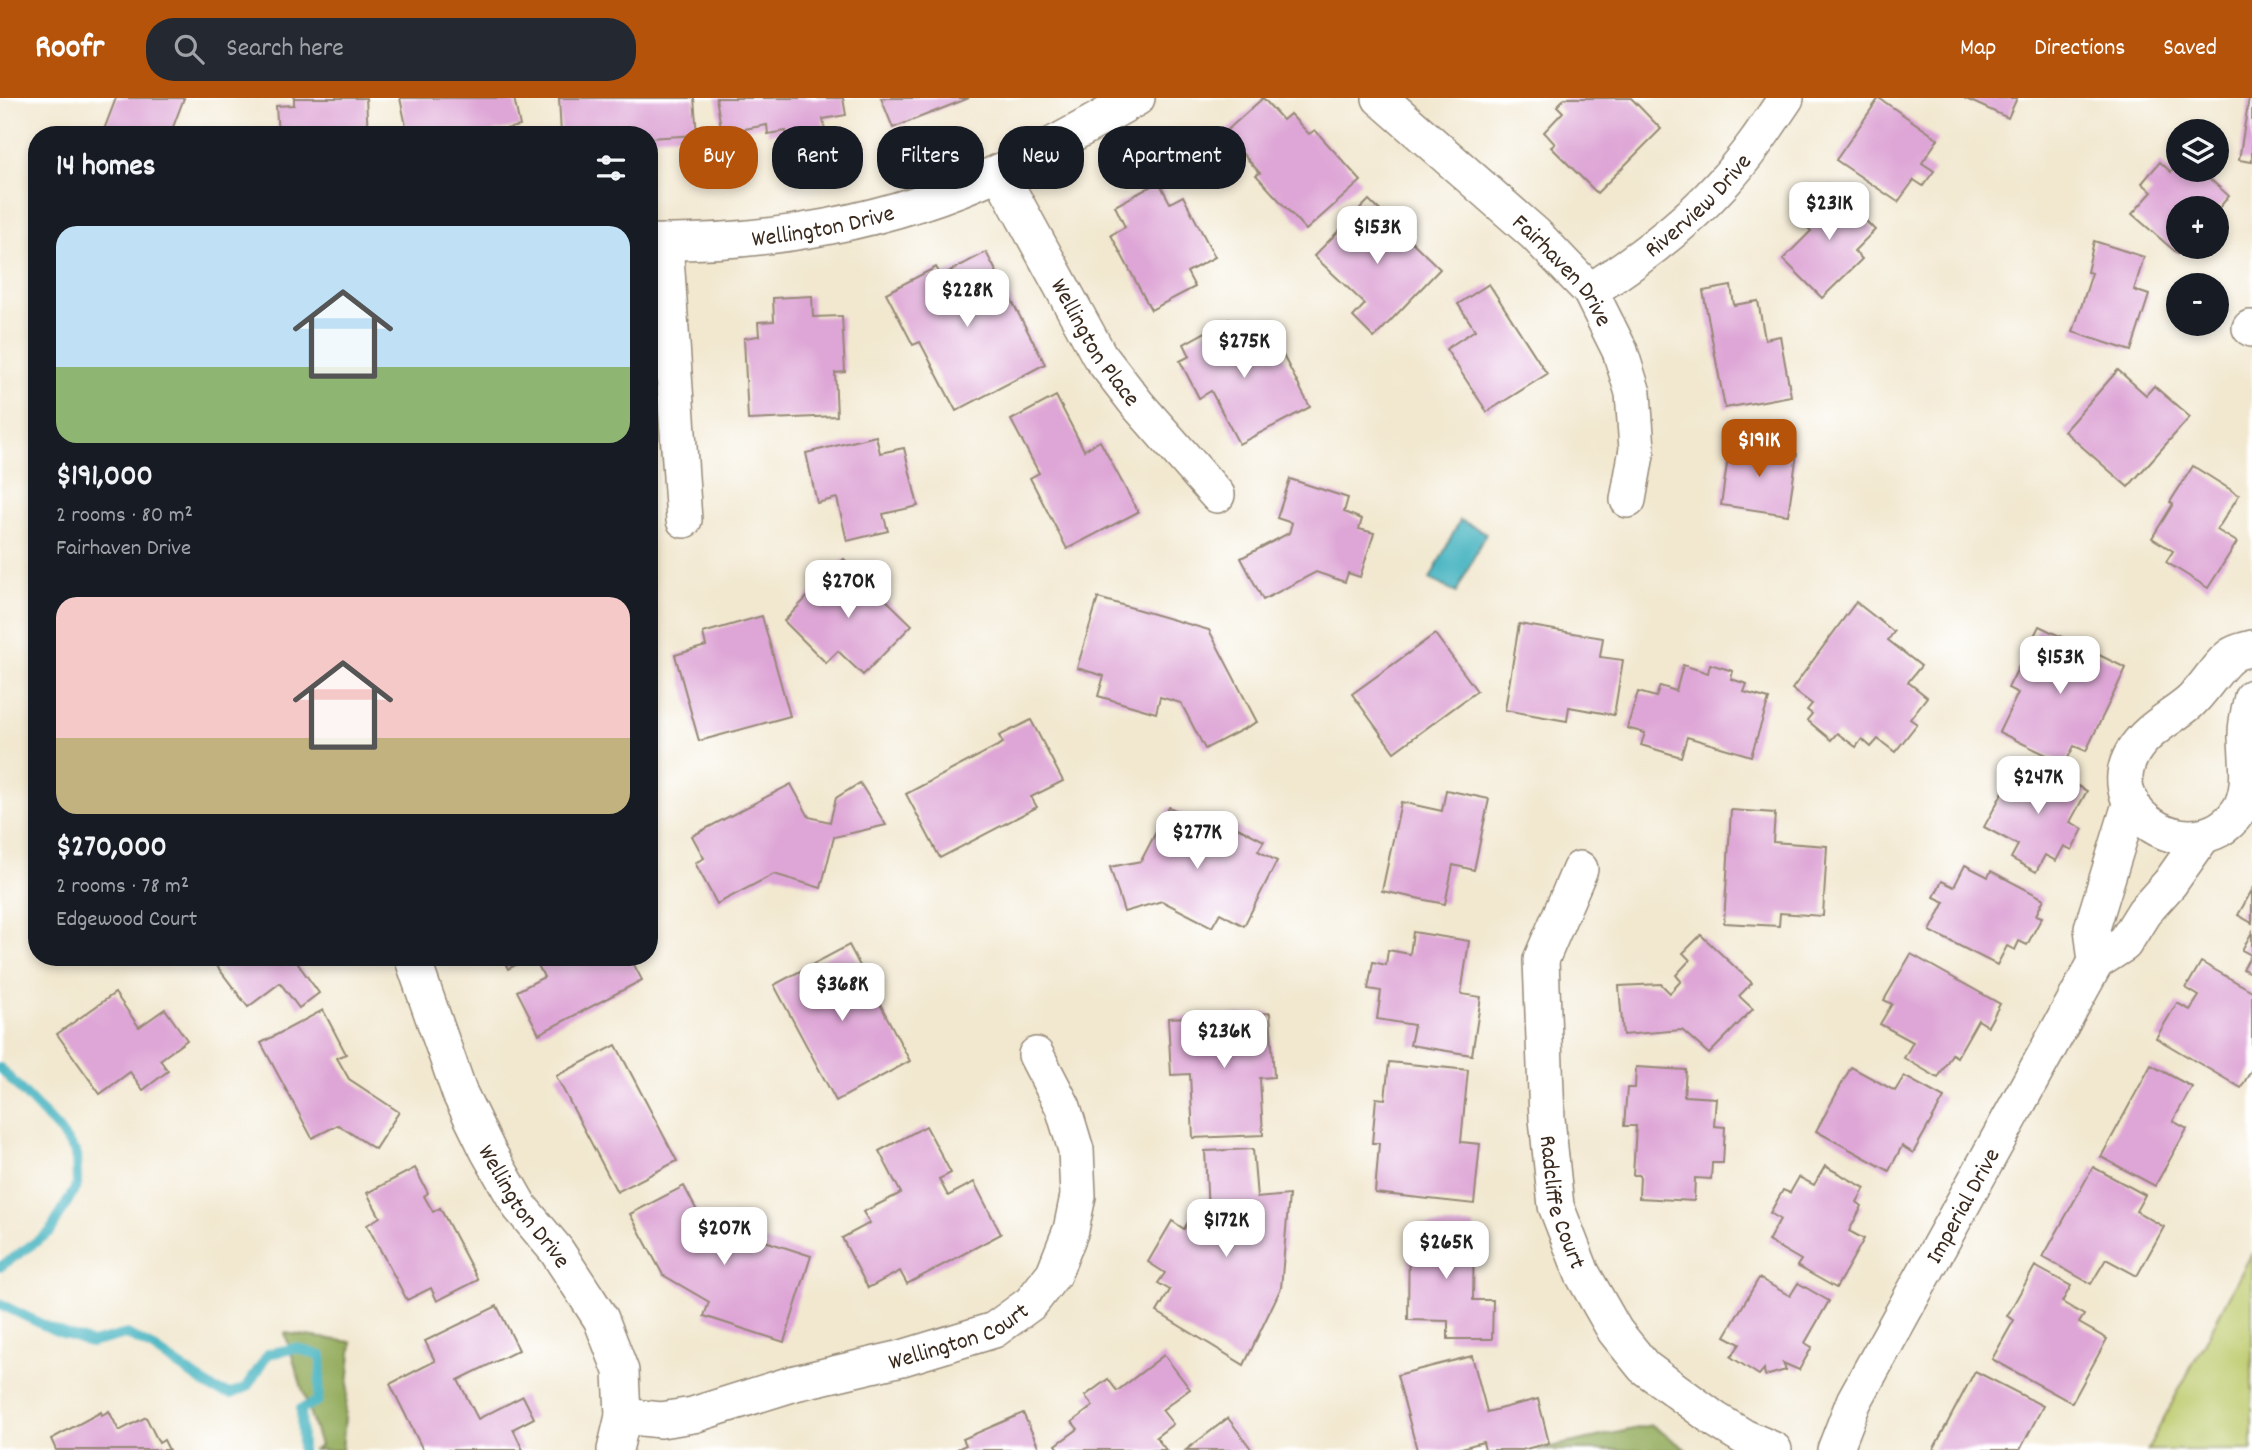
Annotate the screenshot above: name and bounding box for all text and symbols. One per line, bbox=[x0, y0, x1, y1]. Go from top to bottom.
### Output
search box bbox=[146, 18, 636, 81]
text: Roofr bbox=[35, 26, 104, 73]
icon: search bbox=[170, 30, 208, 68]
text: Search here bbox=[226, 31, 344, 68]
text: Map bbox=[1960, 32, 1996, 66]
text: Directions bbox=[2034, 32, 2125, 66]
text: Saved bbox=[2163, 32, 2217, 66]
map controls bbox=[2166, 119, 2229, 336]
button: layers bbox=[2166, 119, 2229, 182]
chip: Buy bbox=[679, 126, 758, 189]
chip: Rent bbox=[772, 126, 863, 189]
chip: Filters bbox=[877, 126, 984, 189]
chip: New bbox=[998, 126, 1084, 189]
chip: Apartment bbox=[1098, 126, 1246, 189]
text: 14 homes bbox=[56, 147, 155, 190]
street label: Riverview Drive bbox=[1638, 147, 1761, 268]
icon: filters bbox=[592, 149, 630, 187]
pin: $231K bbox=[1780, 183, 1878, 242]
text: $231K bbox=[1805, 188, 1853, 221]
button: + bbox=[2166, 196, 2229, 259]
street label: Wellington Drive bbox=[750, 198, 899, 258]
pin: $153K bbox=[1328, 206, 1426, 266]
street label: Fairhaven Drive bbox=[1503, 207, 1619, 333]
text: $153K bbox=[1353, 212, 1401, 245]
pin: $228K bbox=[918, 270, 1016, 329]
icon: home bbox=[280, 271, 406, 397]
street label: Wellington Place bbox=[1040, 273, 1147, 415]
button: − bbox=[2166, 273, 2229, 336]
text: $228K bbox=[941, 275, 993, 308]
pin: $275K bbox=[1195, 320, 1293, 380]
text: $275K bbox=[1218, 326, 1270, 359]
pin: $191K bbox=[1710, 420, 1808, 479]
text: $191K bbox=[1738, 425, 1780, 458]
text: $191,000 bbox=[56, 457, 153, 500]
text: 2 rooms · 80 m² bbox=[56, 500, 193, 533]
text: Fairhaven Drive bbox=[56, 533, 191, 566]
pin: $270K bbox=[799, 560, 897, 620]
text: $270K bbox=[821, 566, 875, 599]
pin: $153K bbox=[2011, 636, 2109, 696]
icon: home bbox=[280, 642, 406, 768]
text: $153K bbox=[2036, 642, 2084, 675]
pin: $247K bbox=[1989, 756, 2087, 816]
text: $247K bbox=[2013, 762, 2063, 795]
pin: $277K bbox=[1148, 812, 1246, 871]
text: $277K bbox=[1172, 817, 1222, 850]
text: $270,000 bbox=[56, 828, 167, 871]
text: 2 rooms · 78 m² bbox=[56, 871, 189, 904]
text: Edgewood Court bbox=[56, 904, 197, 937]
pin: $368K bbox=[793, 964, 891, 1023]
text: $368K bbox=[816, 969, 869, 1002]
pin: $236K bbox=[1175, 1010, 1273, 1070]
text: $236K bbox=[1197, 1016, 1251, 1049]
street label: Radcliffe Court bbox=[1529, 1134, 1593, 1275]
street label: Wellington Drive bbox=[468, 1139, 577, 1276]
street label: Imperial Drive bbox=[1919, 1143, 2010, 1271]
pin: $172K bbox=[1177, 1200, 1275, 1259]
text: $172K bbox=[1203, 1205, 1249, 1238]
pin: $207K bbox=[675, 1208, 773, 1267]
text: $207K bbox=[697, 1213, 751, 1246]
pin: $265K bbox=[1397, 1222, 1495, 1281]
text: $265K bbox=[1419, 1227, 1473, 1260]
street label: Wellington Court bbox=[885, 1296, 1037, 1381]

